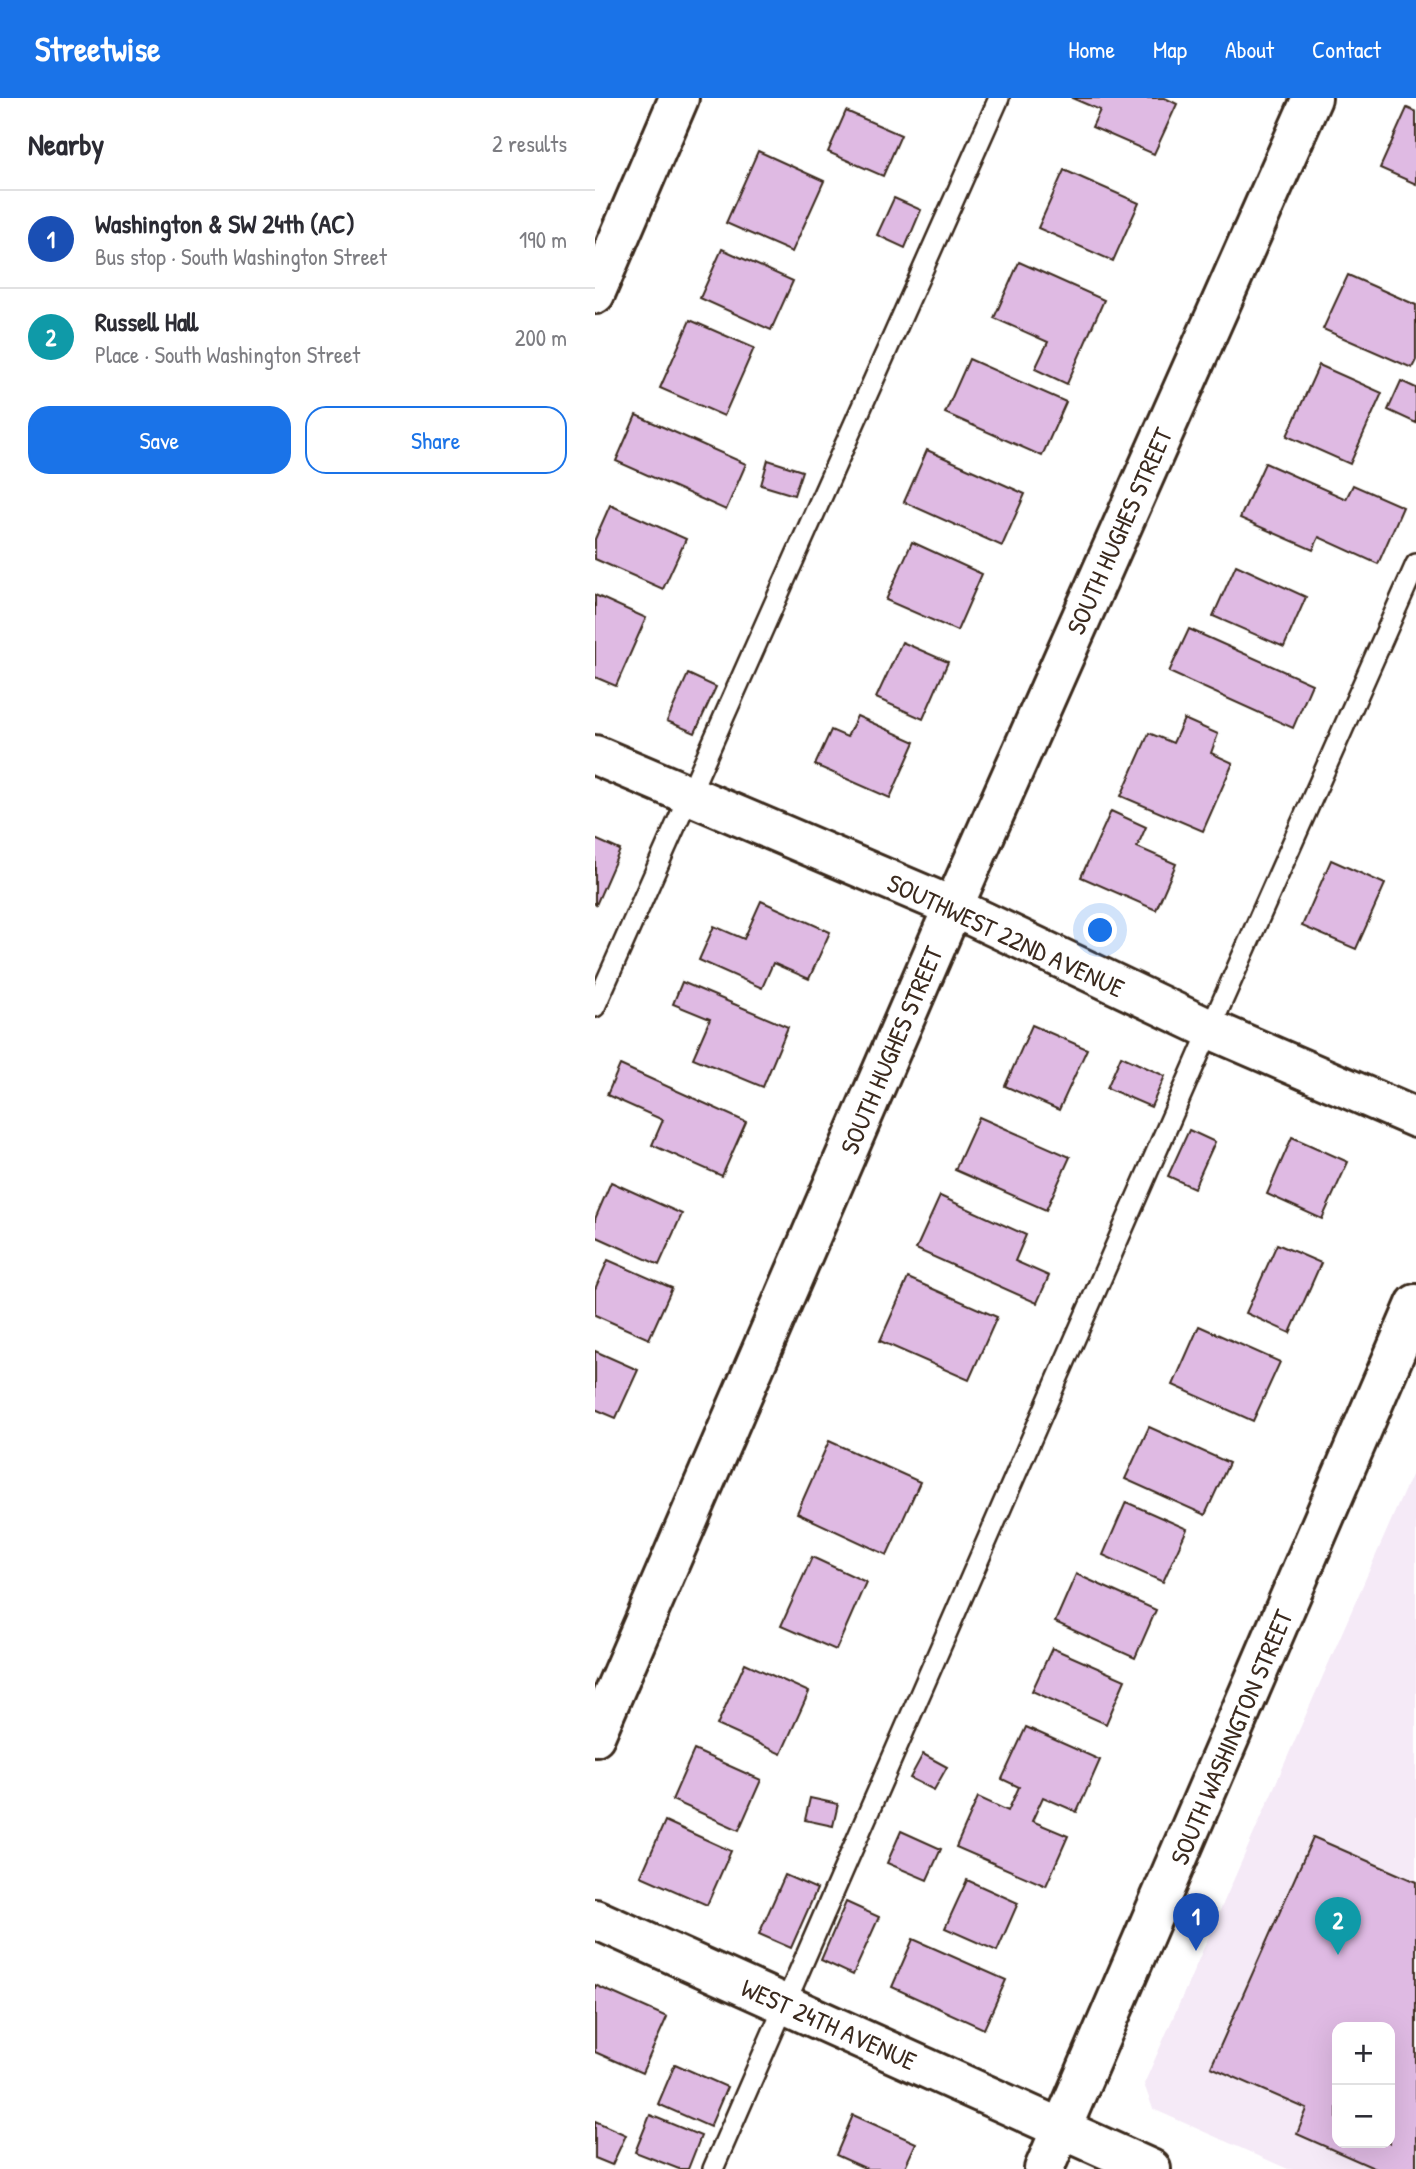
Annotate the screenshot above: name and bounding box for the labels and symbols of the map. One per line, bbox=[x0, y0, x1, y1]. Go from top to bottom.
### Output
street label: SOUTH HUGHES STREET bbox=[1058, 421, 1181, 640]
street label: SOUTHWEST 22ND AVENUE bbox=[882, 865, 1131, 1005]
your location bbox=[1083, 913, 1117, 947]
street label: SOUTH HUGHES STREET bbox=[831, 940, 951, 1159]
street label: SOUTH WASHINGTON STREET bbox=[1161, 1603, 1301, 1870]
pin: 1 bbox=[1173, 1893, 1219, 1951]
pin: 2 bbox=[1315, 1897, 1361, 1955]
street label: WEST 24TH AVENUE bbox=[736, 1970, 923, 2078]

